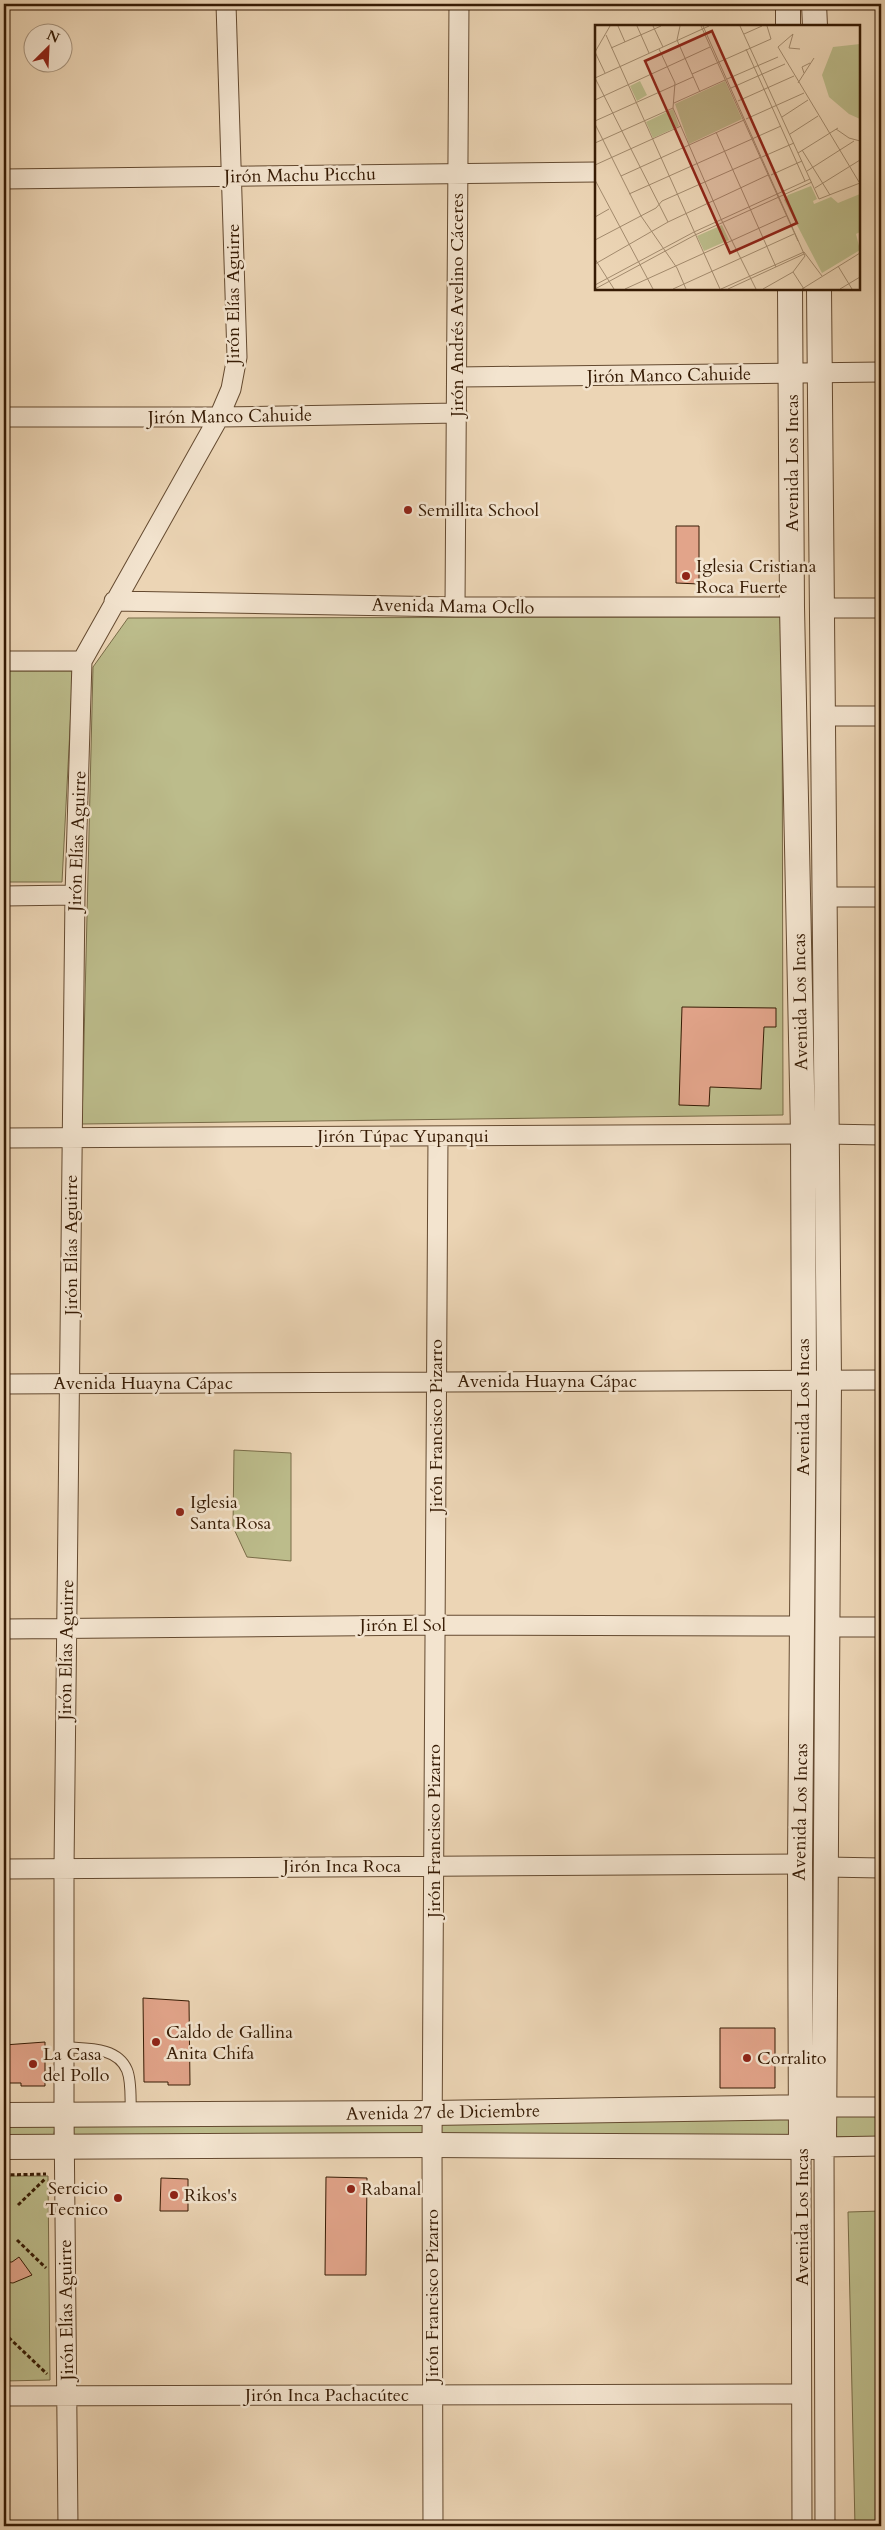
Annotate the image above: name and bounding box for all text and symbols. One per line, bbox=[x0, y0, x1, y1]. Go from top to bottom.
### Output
north arrow bbox=[22, 22, 72, 72]
text: N bbox=[44, 25, 63, 48]
inset map bbox=[595, 25, 860, 290]
street label: Jirón Machu Picchu bbox=[221, 162, 376, 189]
street label: Jirón Andrés Avelino Cáceres bbox=[445, 193, 470, 420]
street label: Jirón Elías Aguirre bbox=[221, 223, 246, 368]
street label: Jirón Manco Cahuide bbox=[584, 362, 751, 389]
street label: Avenida Los Incas bbox=[780, 394, 805, 532]
street label: Jirón Manco Cahuide bbox=[145, 403, 312, 430]
place label: Semillita School bbox=[418, 498, 540, 523]
marker: Semillita School bbox=[402, 504, 414, 516]
place label: Iglesia Cristiana Roca Fuerte bbox=[696, 554, 817, 600]
marker: Iglesia Cristiana Roca Fuerte bbox=[680, 570, 692, 582]
street label: Avenida Mama Ocllo bbox=[371, 593, 535, 620]
street label: Jirón Elías Aguirre bbox=[62, 770, 92, 915]
street label: Avenida Los Incas bbox=[787, 933, 814, 1071]
street label: Jirón Túpac Yupanqui bbox=[314, 1124, 489, 1149]
street label: Jirón Elías Aguirre bbox=[59, 1174, 84, 1319]
street label: Avenida Los Incas bbox=[791, 1338, 816, 1476]
street label: Jirón Francisco Pizarro bbox=[424, 1339, 449, 1516]
street label: Avenida Huayna Cápac bbox=[457, 1369, 637, 1394]
street label: Avenida Huayna Cápac bbox=[53, 1371, 233, 1396]
place label: Iglesia Santa Rosa bbox=[190, 1490, 272, 1536]
marker: Iglesia Santa Rosa bbox=[174, 1506, 186, 1518]
street label: Jirón Elías Aguirre bbox=[53, 1579, 80, 1724]
street label: Jirón El Sol bbox=[357, 1613, 447, 1638]
street label: Avenida Los Incas bbox=[787, 1743, 814, 1881]
street label: Jirón Francisco Pizarro bbox=[422, 1744, 447, 1921]
street label: Jirón Inca Roca bbox=[280, 1854, 401, 1879]
place label: Caldo de Gallina Anita Chifa bbox=[166, 2020, 293, 2066]
marker: Caldo de Gallina Anita Chifa bbox=[150, 2036, 162, 2048]
place label: La Casa del Pollo bbox=[43, 2042, 110, 2088]
place label: Corralito bbox=[757, 2046, 827, 2071]
marker: Corralito bbox=[741, 2052, 753, 2064]
marker: La Casa del Pollo bbox=[27, 2058, 39, 2070]
street label: Avenida 27 de Diciembre bbox=[346, 2098, 540, 2127]
street label: Avenida Los Incas bbox=[790, 2148, 815, 2286]
place label: Sercicio Tecnico bbox=[45, 2176, 108, 2222]
place label: Rabanal bbox=[361, 2177, 422, 2202]
place label: Rikos's bbox=[184, 2183, 237, 2208]
marker: Rabanal bbox=[345, 2183, 357, 2195]
marker: Rikos's bbox=[168, 2189, 180, 2201]
marker: Sercicio Tecnico bbox=[112, 2192, 124, 2204]
street label: Jirón Francisco Pizarro bbox=[420, 2209, 445, 2386]
street label: Jirón Elías Aguirre bbox=[53, 2239, 80, 2384]
street label: Jirón Inca Pachacútec bbox=[242, 2383, 409, 2408]

